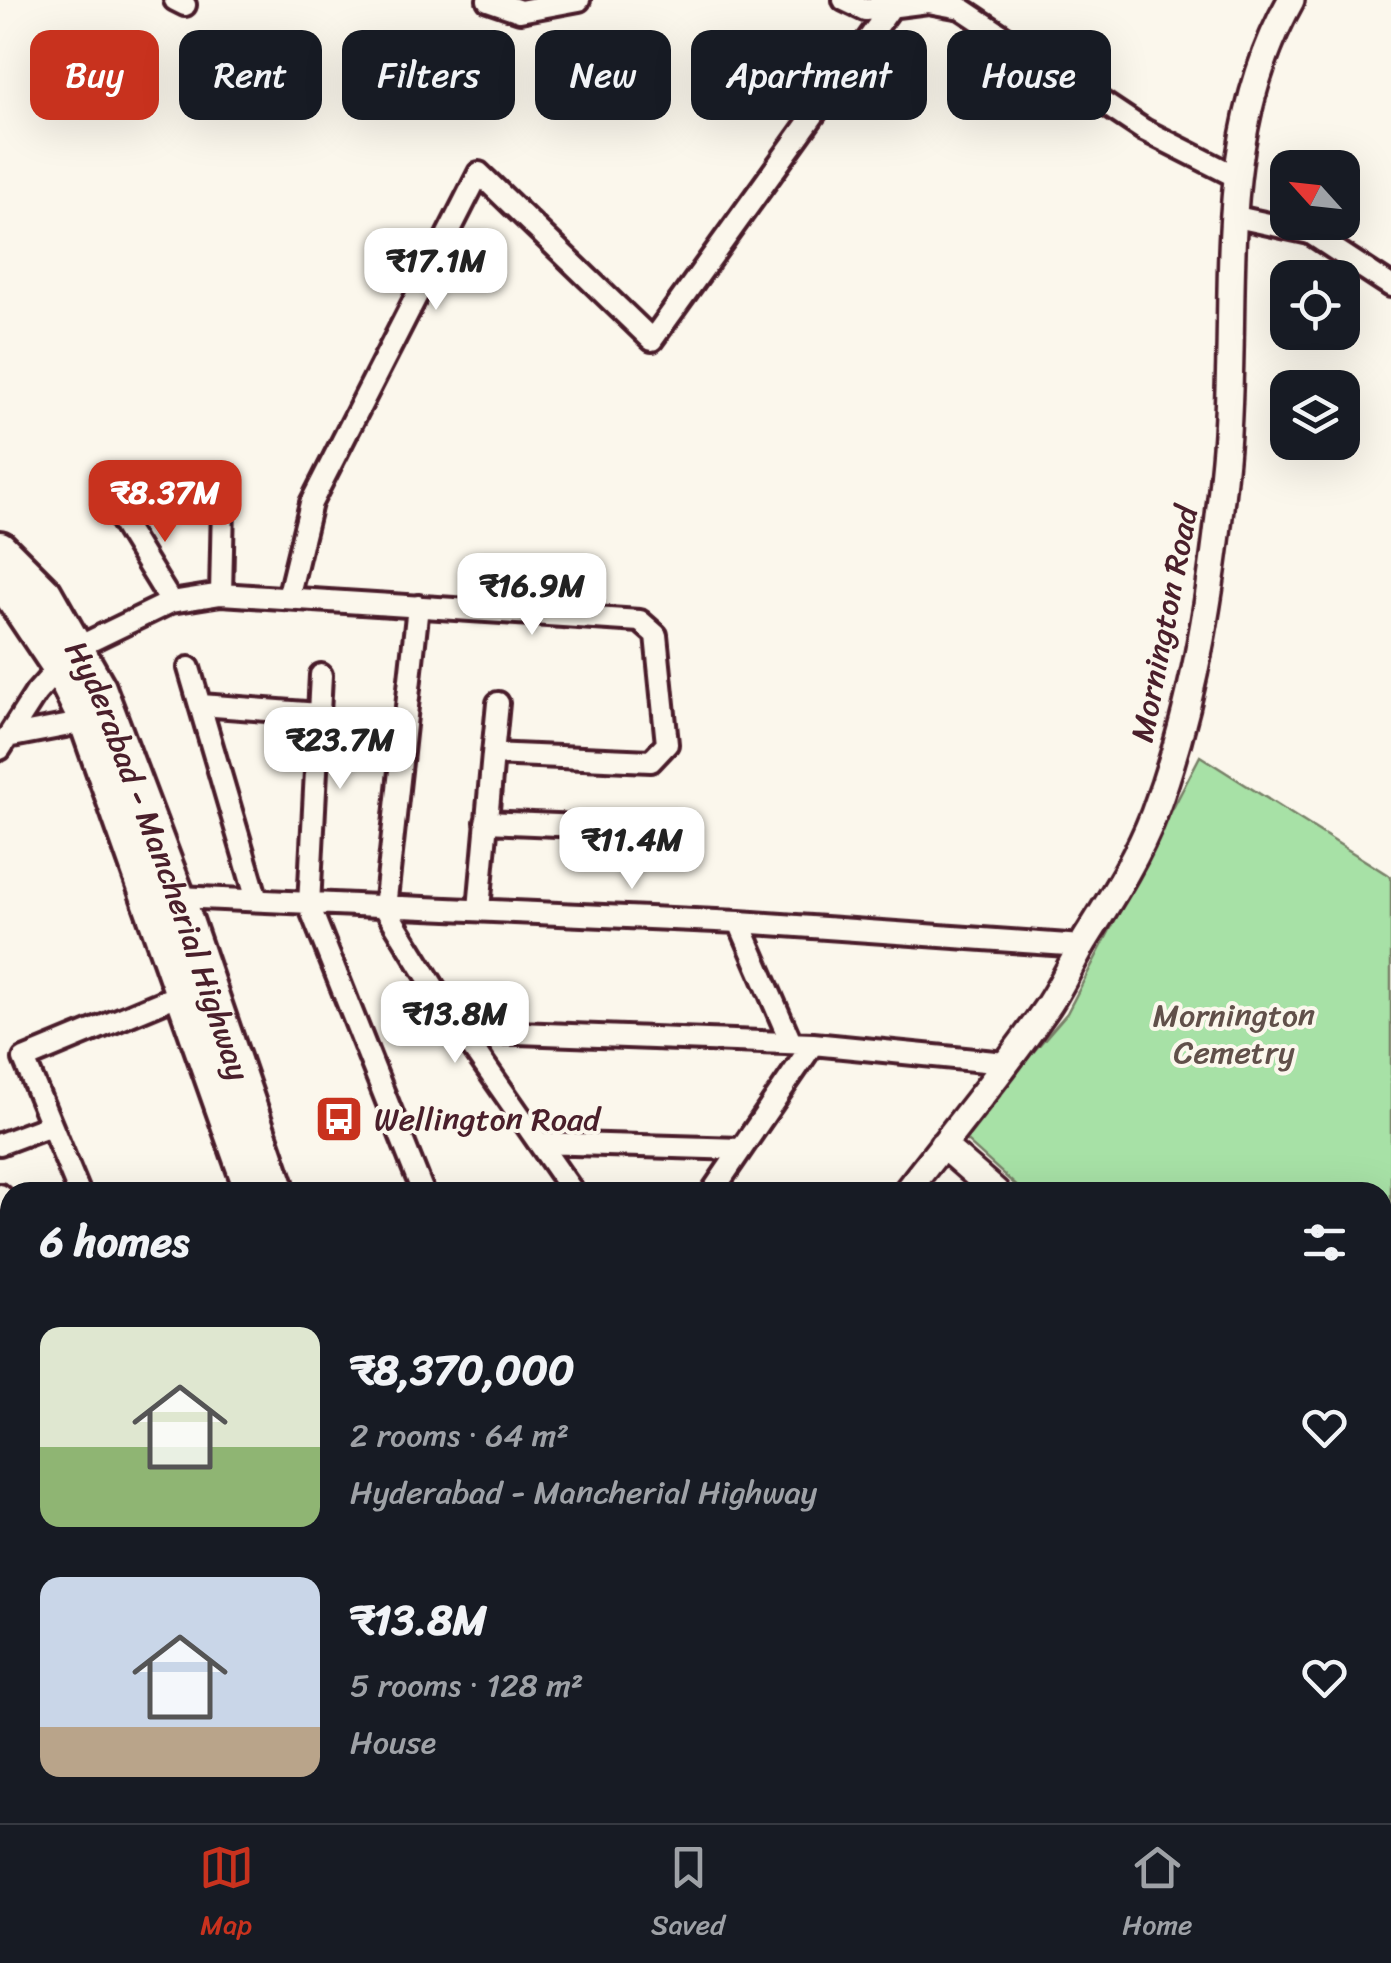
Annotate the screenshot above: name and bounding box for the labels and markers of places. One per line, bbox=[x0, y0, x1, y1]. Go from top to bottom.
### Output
pin: ₹17.1M bbox=[355, 228, 517, 313]
pin: ₹8.37M bbox=[84, 460, 246, 545]
pin: ₹16.9M bbox=[451, 553, 613, 638]
pin: ₹23.7M bbox=[259, 707, 421, 792]
pin: ₹11.4M bbox=[551, 807, 713, 892]
pin: ₹13.8M bbox=[374, 981, 536, 1066]
place label: Wellington Road bbox=[374, 1091, 602, 1148]
bus stop icon: Wellington Road bbox=[313, 1093, 365, 1145]

